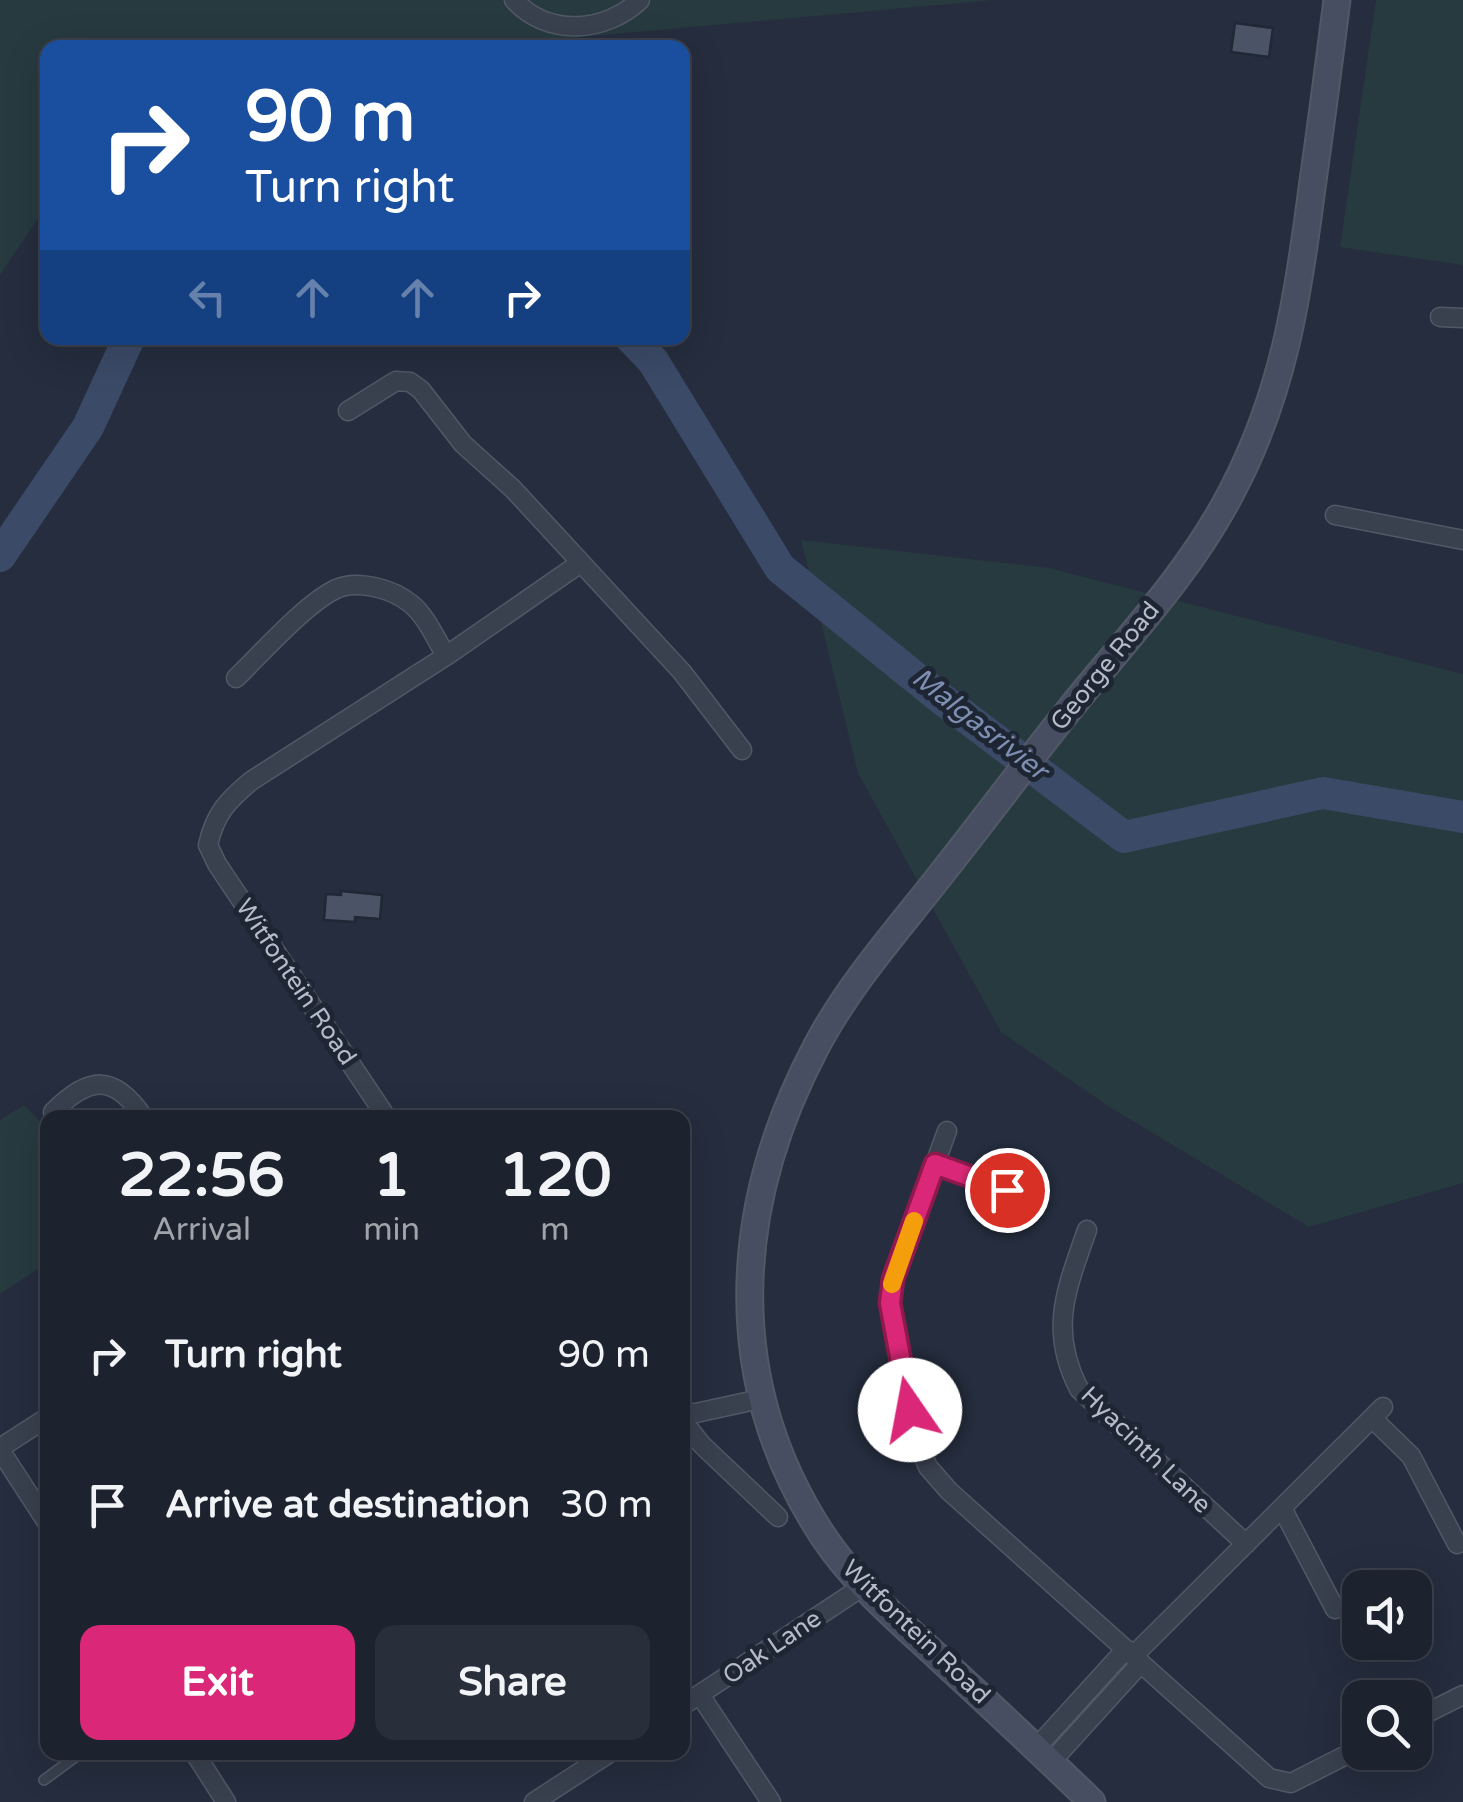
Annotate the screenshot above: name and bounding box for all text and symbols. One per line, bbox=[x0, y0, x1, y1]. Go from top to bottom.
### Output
text: 90 m bbox=[245, 76, 415, 160]
icon: right bbox=[80, 80, 210, 210]
text: Turn right bbox=[245, 161, 454, 215]
icon: left bbox=[180, 270, 235, 325]
icon: ahead bbox=[285, 270, 340, 325]
icon: ahead bbox=[390, 270, 445, 325]
icon: right bbox=[495, 270, 550, 325]
street label: George Road bbox=[1044, 596, 1166, 736]
water label: Malgasrivier bbox=[905, 661, 1057, 789]
street label: Witfontein Road bbox=[229, 893, 363, 1071]
text: 22:56 bbox=[118, 1140, 285, 1212]
text: 1 bbox=[373, 1140, 410, 1212]
text: 120 bbox=[498, 1140, 612, 1212]
pin bbox=[965, 1148, 1050, 1233]
icon: arrive bbox=[980, 1163, 1035, 1218]
text: Arrival bbox=[152, 1211, 251, 1249]
text: min bbox=[363, 1211, 420, 1249]
text: m bbox=[540, 1211, 570, 1249]
icon: right bbox=[80, 1328, 135, 1383]
text: Turn right bbox=[165, 1332, 342, 1378]
text: 90 m bbox=[558, 1332, 650, 1378]
position arrow bbox=[858, 1358, 962, 1462]
street label: Hyacinth Lane bbox=[1075, 1380, 1217, 1520]
icon: arrive bbox=[80, 1478, 135, 1533]
text: Arrive at destination bbox=[165, 1482, 530, 1528]
text: 30 m bbox=[560, 1482, 653, 1528]
street label: Witfontein Road bbox=[836, 1554, 996, 1710]
map controls bbox=[1342, 1570, 1432, 1770]
button: sound bbox=[1342, 1570, 1432, 1660]
street label: Oak Lane bbox=[717, 1603, 827, 1691]
button: Exit bbox=[80, 1625, 355, 1740]
button: Share bbox=[375, 1625, 650, 1740]
button: search bbox=[1342, 1680, 1432, 1770]

